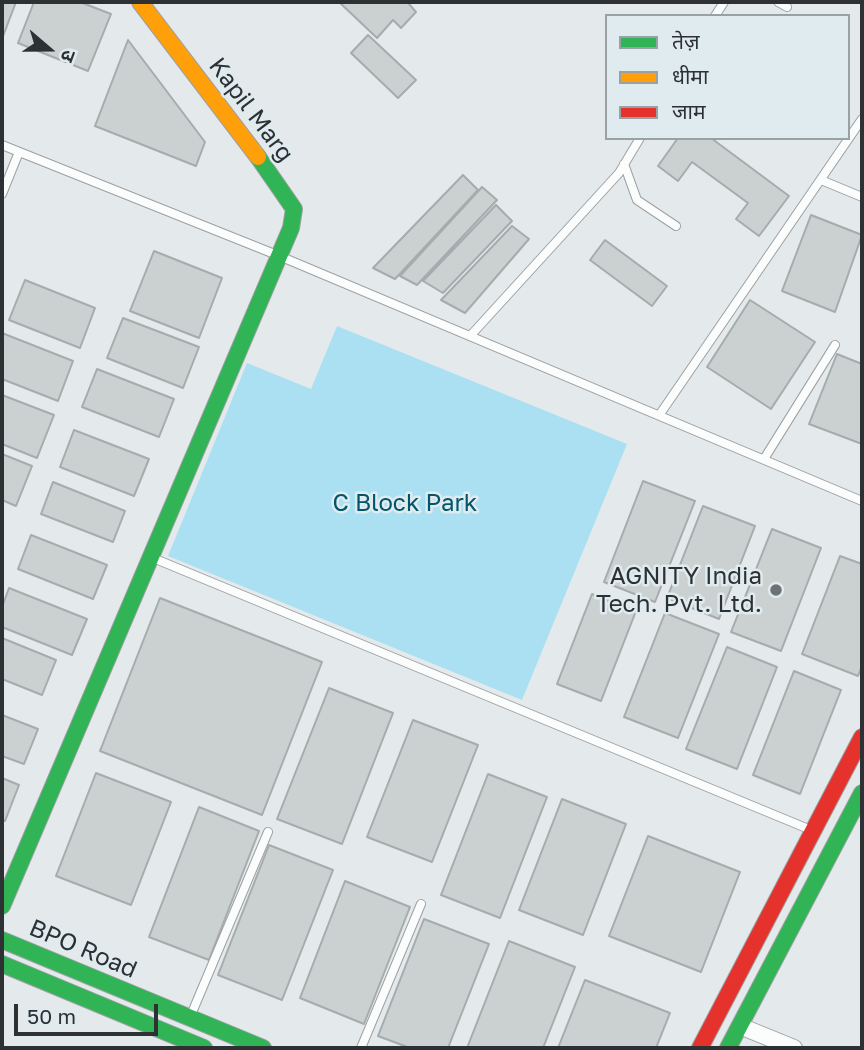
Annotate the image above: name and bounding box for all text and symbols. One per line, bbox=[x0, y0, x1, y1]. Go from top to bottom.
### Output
north arrow bbox=[14, 14, 84, 84]
legend bbox=[605, 14, 850, 140]
text: तेज़ bbox=[672, 28, 700, 54]
text: उ bbox=[56, 47, 82, 66]
street label: Kapil Marg bbox=[203, 52, 299, 168]
text: धीमा bbox=[672, 63, 708, 89]
text: जाम bbox=[672, 98, 706, 124]
park label: C Block Park bbox=[333, 489, 477, 517]
place label: AGNITY India Tech. Pvt. Ltd. bbox=[596, 562, 762, 618]
marker: AGNITY India Tech. Pvt. Ltd. bbox=[768, 582, 784, 598]
street label: BPO Road bbox=[25, 913, 141, 985]
scale bar bbox=[18, 990, 161, 1034]
text: 50 m bbox=[27, 1003, 76, 1029]

